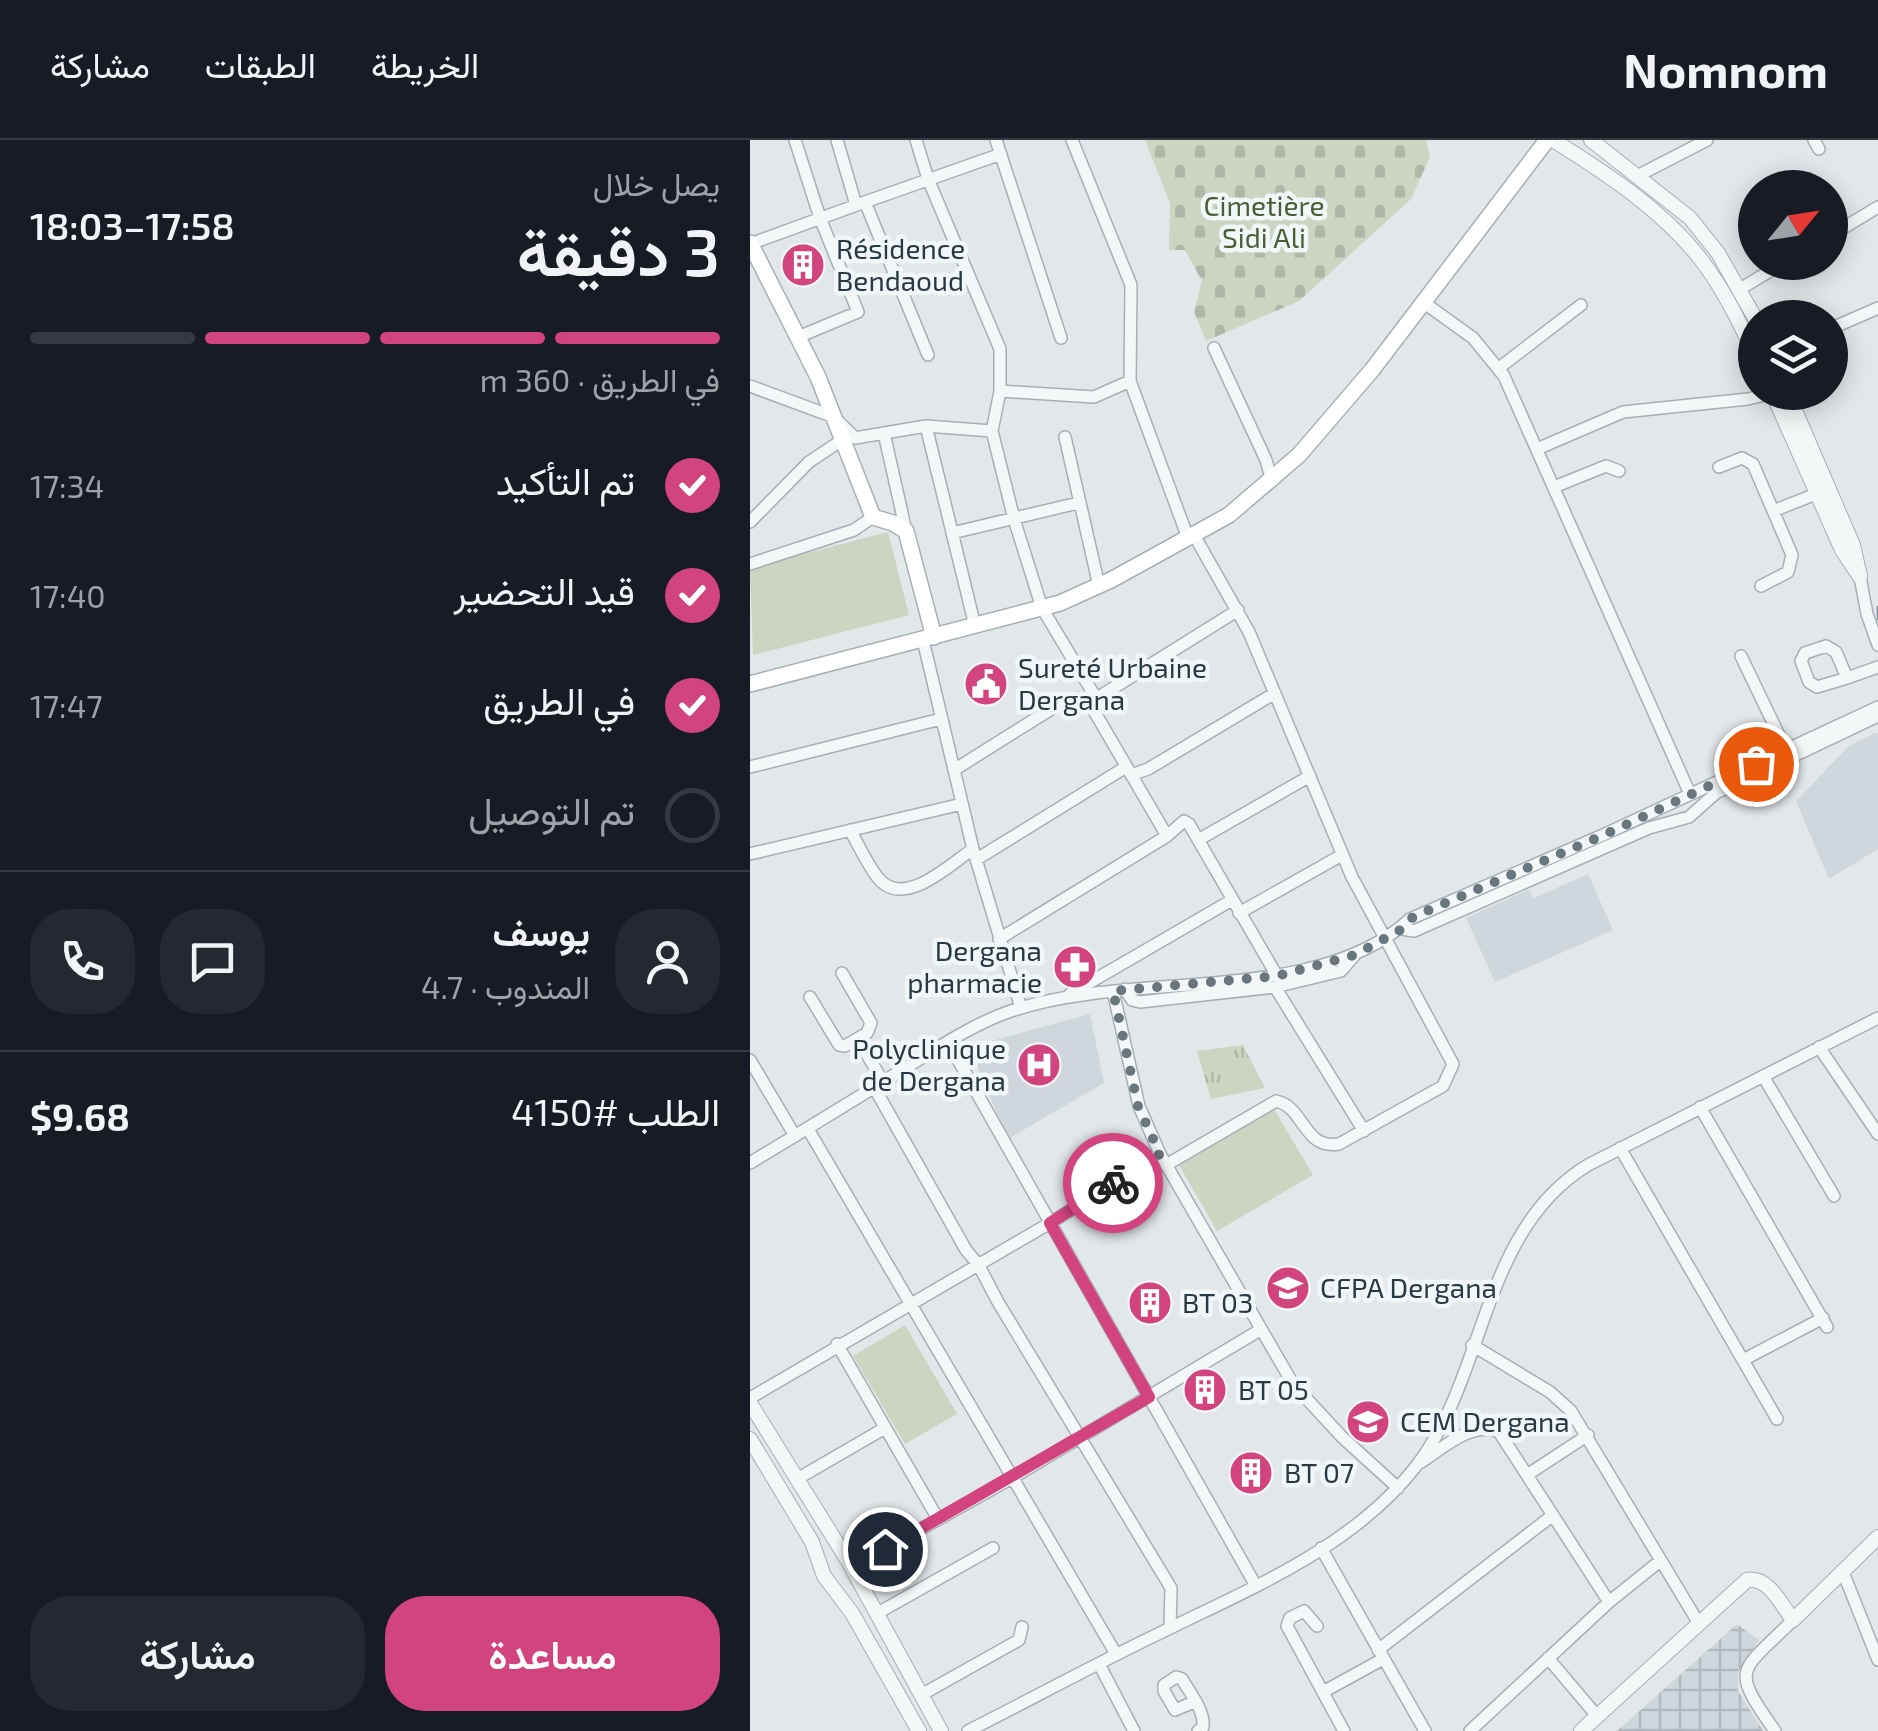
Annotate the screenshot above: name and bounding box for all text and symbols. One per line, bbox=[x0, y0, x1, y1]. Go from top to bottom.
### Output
text: Nomnom bbox=[1623, 40, 1828, 98]
text: مشاركة bbox=[50, 43, 150, 85]
text: الطبقات bbox=[205, 43, 316, 85]
text: الخريطة bbox=[371, 43, 479, 85]
text: يصل خلال bbox=[593, 164, 720, 202]
north arrow bbox=[1738, 170, 1848, 280]
map controls bbox=[1738, 170, 1848, 410]
park label: Cimetière Sidi Ali bbox=[1203, 188, 1325, 254]
text: 17:58–18:03 bbox=[30, 202, 235, 248]
text: 3 دقيقة bbox=[517, 211, 720, 289]
place label: Résidence Bendaoud bbox=[836, 231, 965, 297]
building icon: Résidence Bendaoud bbox=[780, 242, 826, 288]
button: layers bbox=[1738, 300, 1848, 410]
text: في الطريق · 360 m bbox=[480, 360, 720, 398]
text: تم التأكيد bbox=[496, 457, 635, 503]
icon: check bbox=[665, 458, 720, 513]
text: 17:34 bbox=[30, 466, 104, 504]
text: قيد التحضير bbox=[453, 567, 635, 613]
icon: check bbox=[665, 568, 720, 623]
text: 17:40 bbox=[30, 576, 106, 614]
place label: Sureté Urbaine Dergana bbox=[1018, 650, 1207, 716]
public building icon: Sureté Urbaine Dergana bbox=[963, 661, 1009, 707]
text: في الطريق bbox=[483, 677, 635, 723]
icon: check bbox=[665, 678, 720, 733]
text: 17:47 bbox=[30, 686, 103, 724]
pin bbox=[1714, 722, 1799, 807]
icon: bag bbox=[1729, 737, 1784, 792]
text: تم التوصيل bbox=[468, 787, 635, 833]
text: يوسف bbox=[493, 908, 590, 954]
button: phone bbox=[30, 909, 135, 1014]
button: chat bbox=[160, 909, 265, 1014]
button: person bbox=[615, 909, 720, 1014]
place label: Dergana pharmacie bbox=[907, 933, 1042, 999]
pharmacy icon: Dergana pharmacie bbox=[1052, 944, 1098, 990]
text: المندوب · 4.7 bbox=[421, 967, 590, 1005]
place label: Polyclinique de Dergana bbox=[852, 1031, 1006, 1097]
hospital icon: Polyclinique de Dergana bbox=[1016, 1042, 1062, 1088]
text: الطلب #4150 bbox=[511, 1088, 720, 1134]
text: $9.68 bbox=[30, 1093, 130, 1139]
courier bbox=[1063, 1133, 1163, 1233]
icon: bike bbox=[1086, 1156, 1141, 1211]
school or university icon: CFPA Dergana bbox=[1265, 1265, 1311, 1311]
place label: CFPA Dergana bbox=[1320, 1270, 1497, 1304]
building icon: BT 03 bbox=[1127, 1280, 1173, 1326]
place label: BT 03 bbox=[1182, 1285, 1253, 1319]
building icon: BT 05 bbox=[1182, 1367, 1228, 1413]
place label: BT 05 bbox=[1238, 1372, 1309, 1406]
school or university icon: CEM Dergana bbox=[1345, 1399, 1391, 1445]
place label: CEM Dergana bbox=[1400, 1404, 1570, 1438]
building icon: BT 07 bbox=[1228, 1450, 1274, 1496]
place label: BT 07 bbox=[1284, 1455, 1354, 1489]
pin bbox=[843, 1507, 928, 1592]
icon: home bbox=[858, 1522, 913, 1577]
button: مشاركة bbox=[30, 1596, 365, 1711]
button: مساعدة bbox=[385, 1596, 720, 1711]

